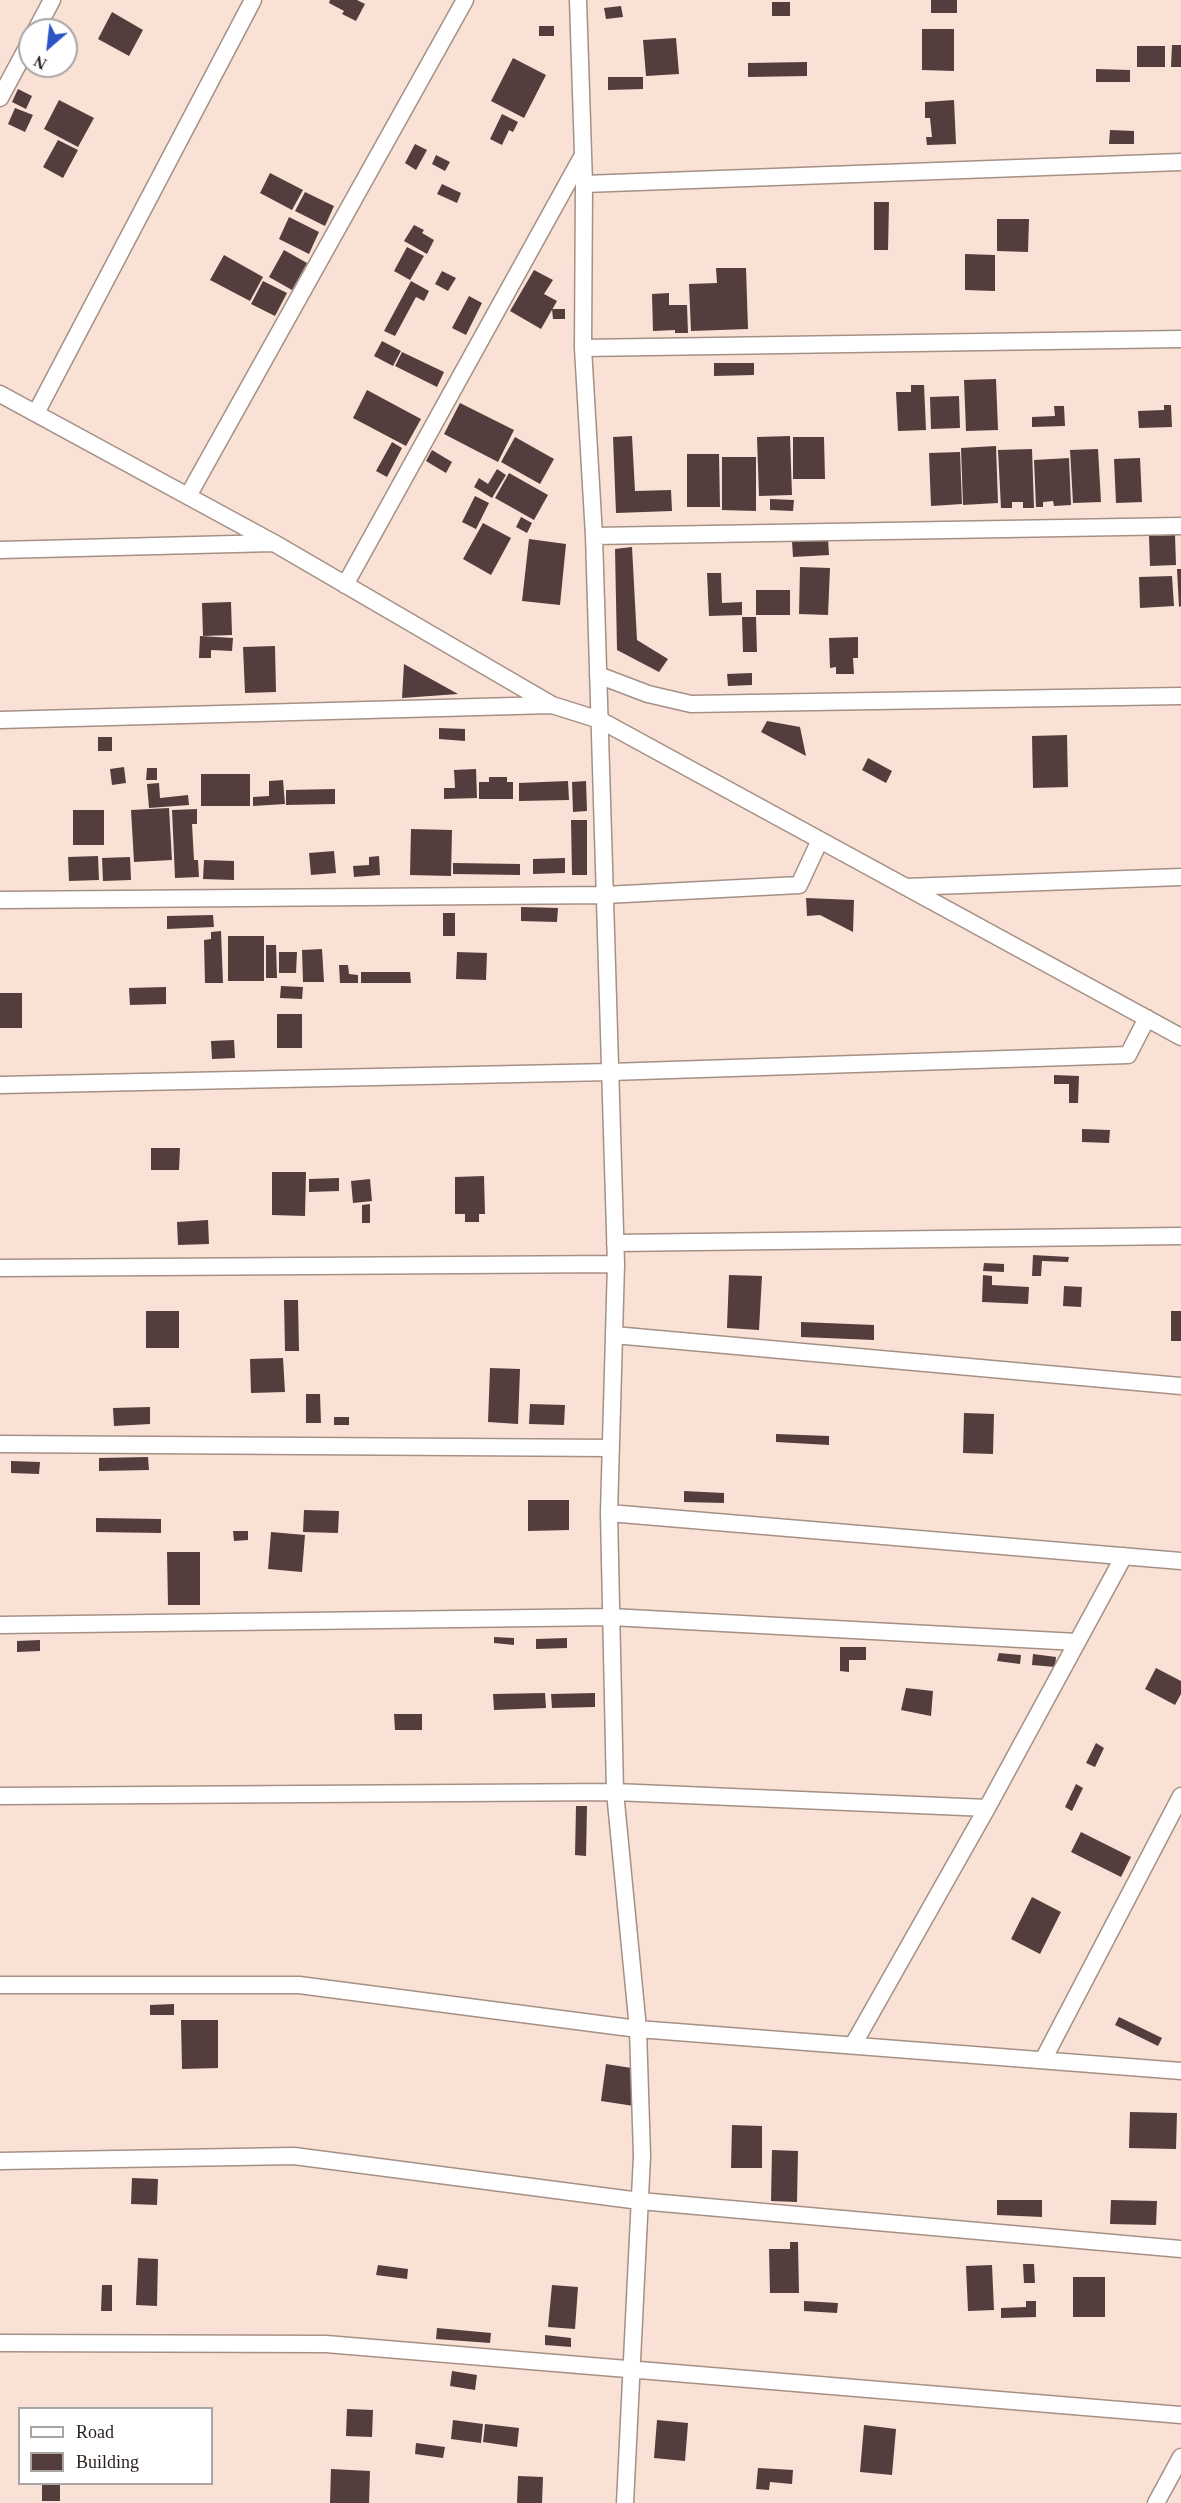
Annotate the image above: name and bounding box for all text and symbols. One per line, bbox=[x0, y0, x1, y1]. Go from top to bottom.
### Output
north arrow bbox=[18, 18, 78, 78]
text: N bbox=[31, 52, 49, 73]
legend bbox=[18, 2407, 213, 2485]
text: Road bbox=[76, 2422, 114, 2442]
text: Building bbox=[76, 2452, 139, 2472]

